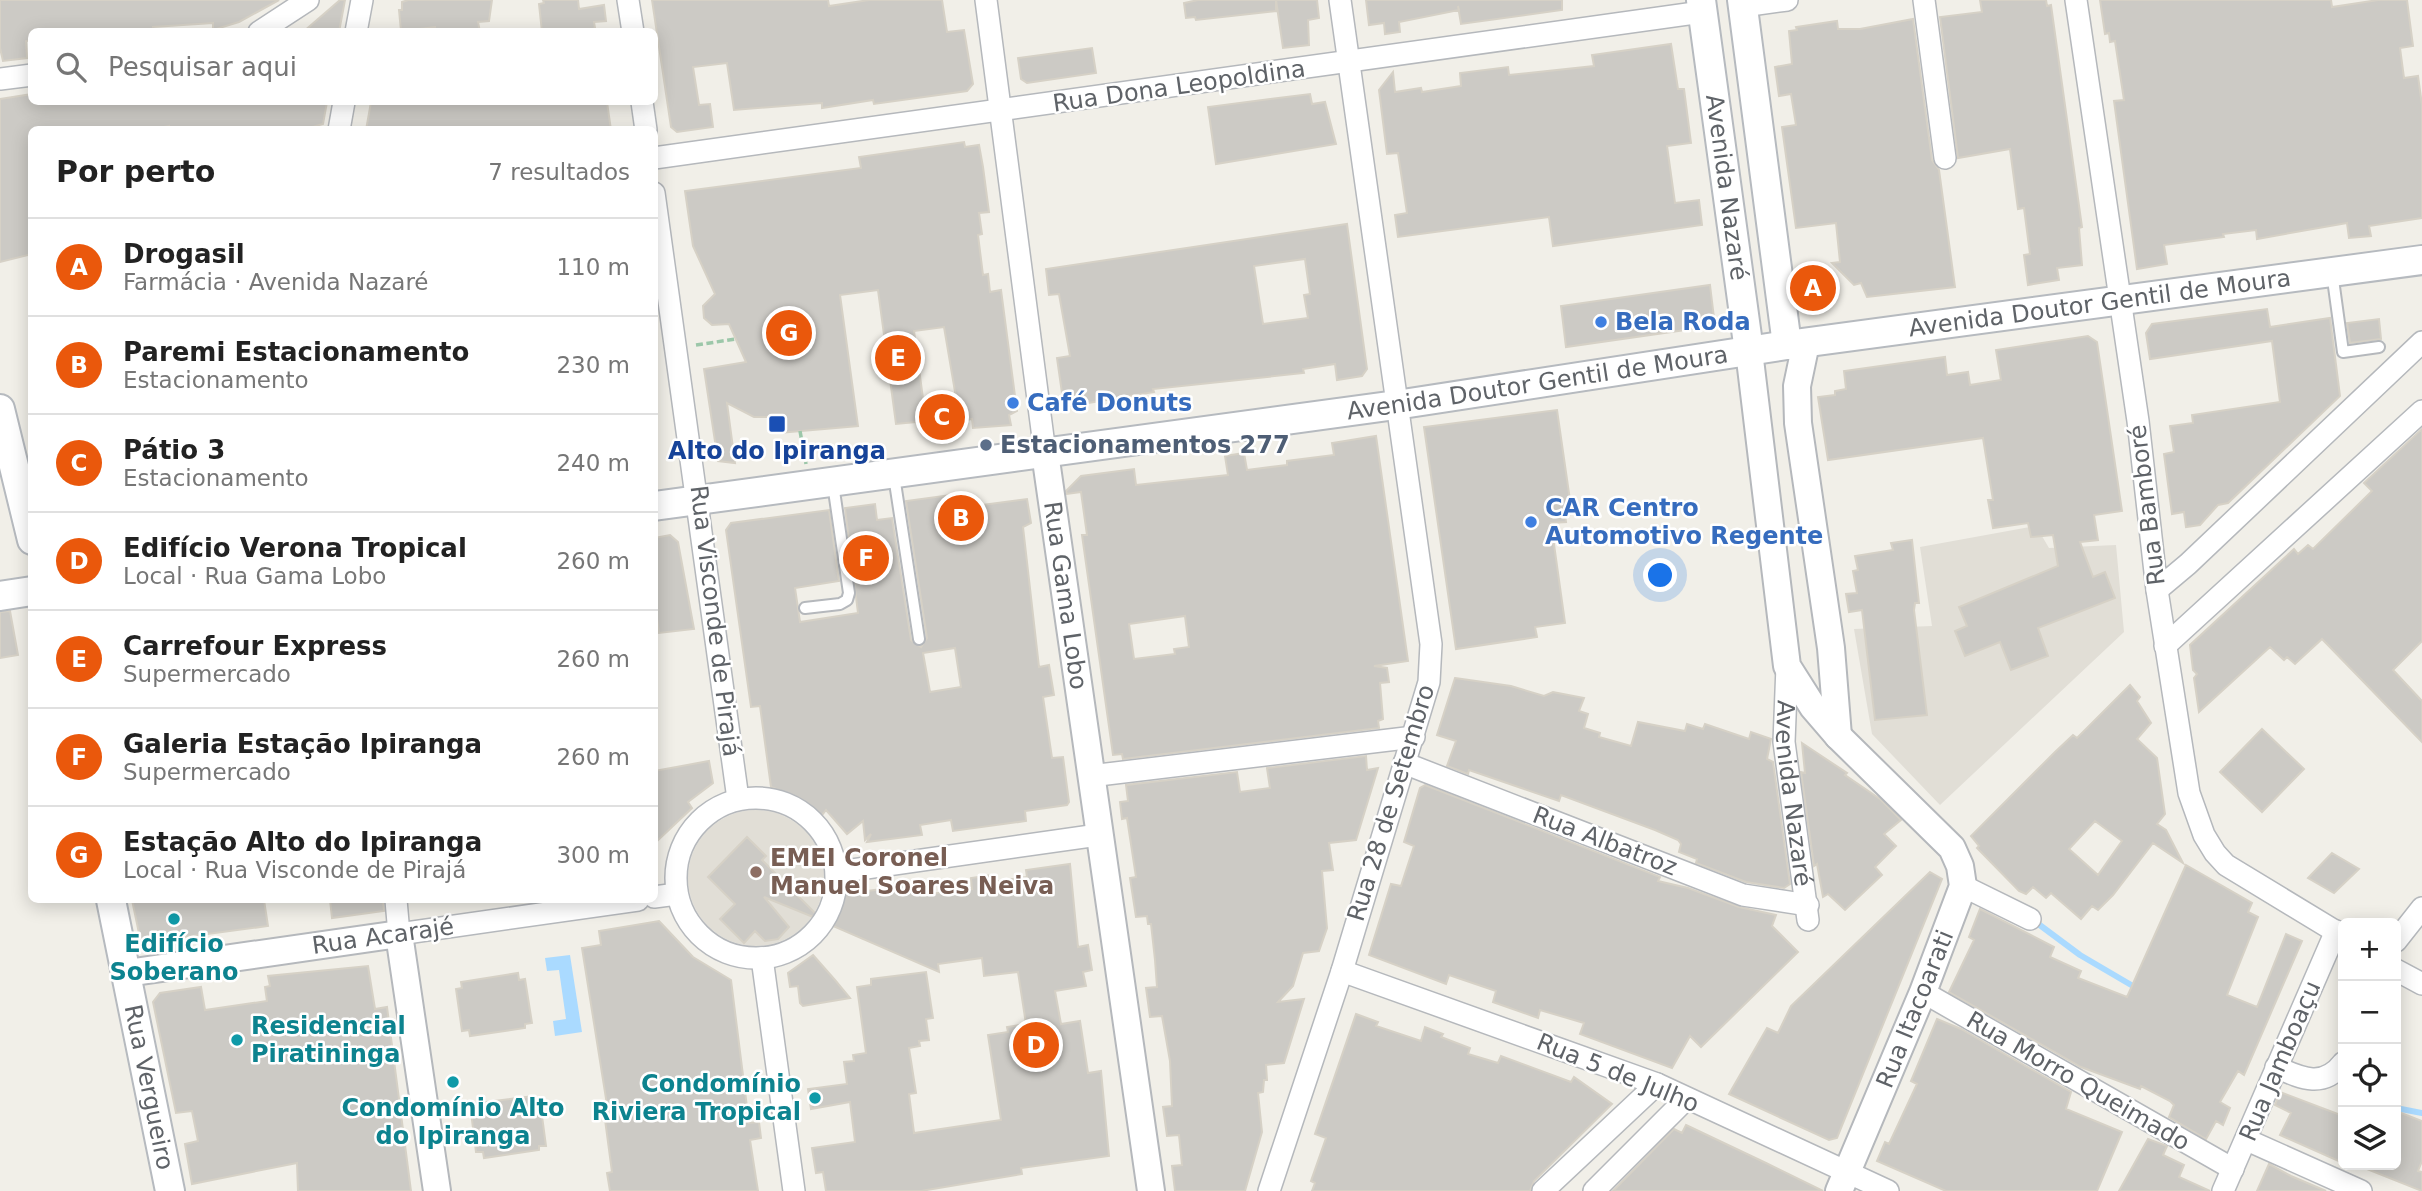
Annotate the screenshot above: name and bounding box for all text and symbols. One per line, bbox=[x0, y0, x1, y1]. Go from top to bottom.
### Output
search box bbox=[28, 28, 658, 105]
icon: search bbox=[52, 48, 90, 86]
text: Pesquisar aqui bbox=[108, 52, 297, 82]
street label: Rua Dona Leopoldina bbox=[1051, 54, 1307, 118]
street label: Avenida Nazaré bbox=[1700, 92, 1753, 282]
text: Por perto bbox=[56, 154, 215, 189]
text: 7 resultados bbox=[488, 159, 630, 185]
text: Drogasil bbox=[123, 239, 245, 269]
text: A bbox=[70, 254, 88, 280]
text: 110 m bbox=[556, 254, 630, 280]
pin: A bbox=[1790, 262, 1836, 314]
street label: Avenida Doutor Gentil de Moura bbox=[1907, 264, 2293, 343]
text: Farmácia · Avenida Nazaré bbox=[123, 269, 429, 295]
pin: G bbox=[766, 307, 812, 359]
place label: Bela Roda bbox=[1615, 308, 1751, 336]
marker: Bela Roda bbox=[1593, 314, 1609, 330]
pin: E bbox=[875, 332, 921, 384]
text: Paremi Estacionamento bbox=[123, 337, 469, 367]
street label: Avenida Doutor Gentil de Moura bbox=[1345, 340, 1730, 426]
text: B bbox=[70, 352, 88, 378]
text: 230 m bbox=[556, 352, 630, 378]
text: Estacionamento bbox=[123, 367, 309, 393]
place label: Café Donuts bbox=[1027, 389, 1192, 417]
pin: C bbox=[919, 391, 965, 443]
marker: Café Donuts bbox=[1005, 395, 1021, 411]
marker: Alto do Ipiranga bbox=[767, 414, 787, 434]
street label: Rua Bamboré bbox=[2123, 423, 2171, 587]
place label: Estacionamentos 277 bbox=[1000, 431, 1290, 459]
text: Pátio 3 bbox=[123, 435, 225, 465]
place label: Alto do Ipiranga bbox=[668, 437, 886, 465]
marker: Estacionamentos 277 bbox=[978, 437, 994, 453]
text: C bbox=[71, 450, 87, 476]
text: 240 m bbox=[556, 450, 630, 476]
text: Estacionamento bbox=[123, 465, 309, 491]
street label: Rua Visconde de Pirajá bbox=[684, 484, 746, 758]
pin: B bbox=[938, 492, 984, 544]
place label: CAR Centro Automotivo Regente bbox=[1545, 494, 1823, 550]
street label: Rua Gama Lobo bbox=[1038, 500, 1093, 691]
marker: CAR Centro Automotivo Regente bbox=[1523, 514, 1539, 530]
pin: F bbox=[843, 532, 889, 584]
text: Edifício Verona Tropical bbox=[123, 533, 467, 563]
text: D bbox=[69, 548, 89, 574]
text: 260 m bbox=[556, 548, 630, 574]
your location bbox=[1643, 558, 1677, 592]
text: Local · Rua Gama Lobo bbox=[123, 563, 386, 589]
text: Carrefour Express bbox=[123, 631, 387, 661]
text: E bbox=[71, 646, 87, 672]
text: 260 m bbox=[556, 646, 630, 672]
text: Supermercado bbox=[123, 661, 291, 687]
street label: Rua 28 de Setembro bbox=[1342, 681, 1440, 925]
street label: Avenida Nazaré bbox=[1770, 700, 1817, 888]
text: Galeria Estação Ipiranga bbox=[123, 729, 482, 759]
text: F bbox=[71, 744, 87, 770]
text: 260 m bbox=[556, 744, 630, 770]
text: Supermercado bbox=[123, 759, 291, 785]
street label: Rua Albatroz bbox=[1529, 801, 1681, 881]
text: Estação Alto do Ipiranga bbox=[123, 827, 482, 857]
text: G bbox=[70, 842, 88, 868]
text: 300 m bbox=[556, 842, 630, 868]
place label: EMEI Coronel Manuel Soares Neiva bbox=[770, 844, 1054, 900]
text: Local · Rua Visconde de Pirajá bbox=[123, 857, 466, 883]
marker: EMEI Coronel Manuel Soares Neiva bbox=[748, 864, 764, 880]
marker: Edifício Soberano bbox=[166, 911, 182, 927]
street label: Rua Acarajé bbox=[310, 912, 456, 960]
map controls bbox=[2338, 918, 2401, 1170]
button: + bbox=[2338, 918, 2401, 981]
street label: Rua Itacoarati bbox=[1871, 926, 1959, 1092]
place label: Edifício Soberano bbox=[110, 930, 238, 986]
street label: Rua Jamboaçu bbox=[2234, 977, 2326, 1145]
button: − bbox=[2338, 981, 2401, 1044]
street label: Rua Vergueiro bbox=[119, 1002, 179, 1172]
street label: Rua Morro Queimado bbox=[1961, 1006, 2195, 1156]
place label: Residencial Piratininga bbox=[251, 1012, 406, 1068]
pin: D bbox=[1013, 1019, 1059, 1071]
street label: Rua 5 de Julho bbox=[1533, 1028, 1703, 1118]
marker: Residencial Piratininga bbox=[229, 1032, 245, 1048]
button: locate bbox=[2338, 1044, 2401, 1107]
place label: Condomínio Riviera Tropical bbox=[592, 1070, 801, 1126]
marker: Condomínio Alto do Ipiranga bbox=[445, 1074, 461, 1090]
marker: Condomínio Riviera Tropical bbox=[807, 1090, 823, 1106]
place label: Condomínio Alto do Ipiranga bbox=[341, 1094, 565, 1150]
button: layers bbox=[2338, 1107, 2401, 1170]

